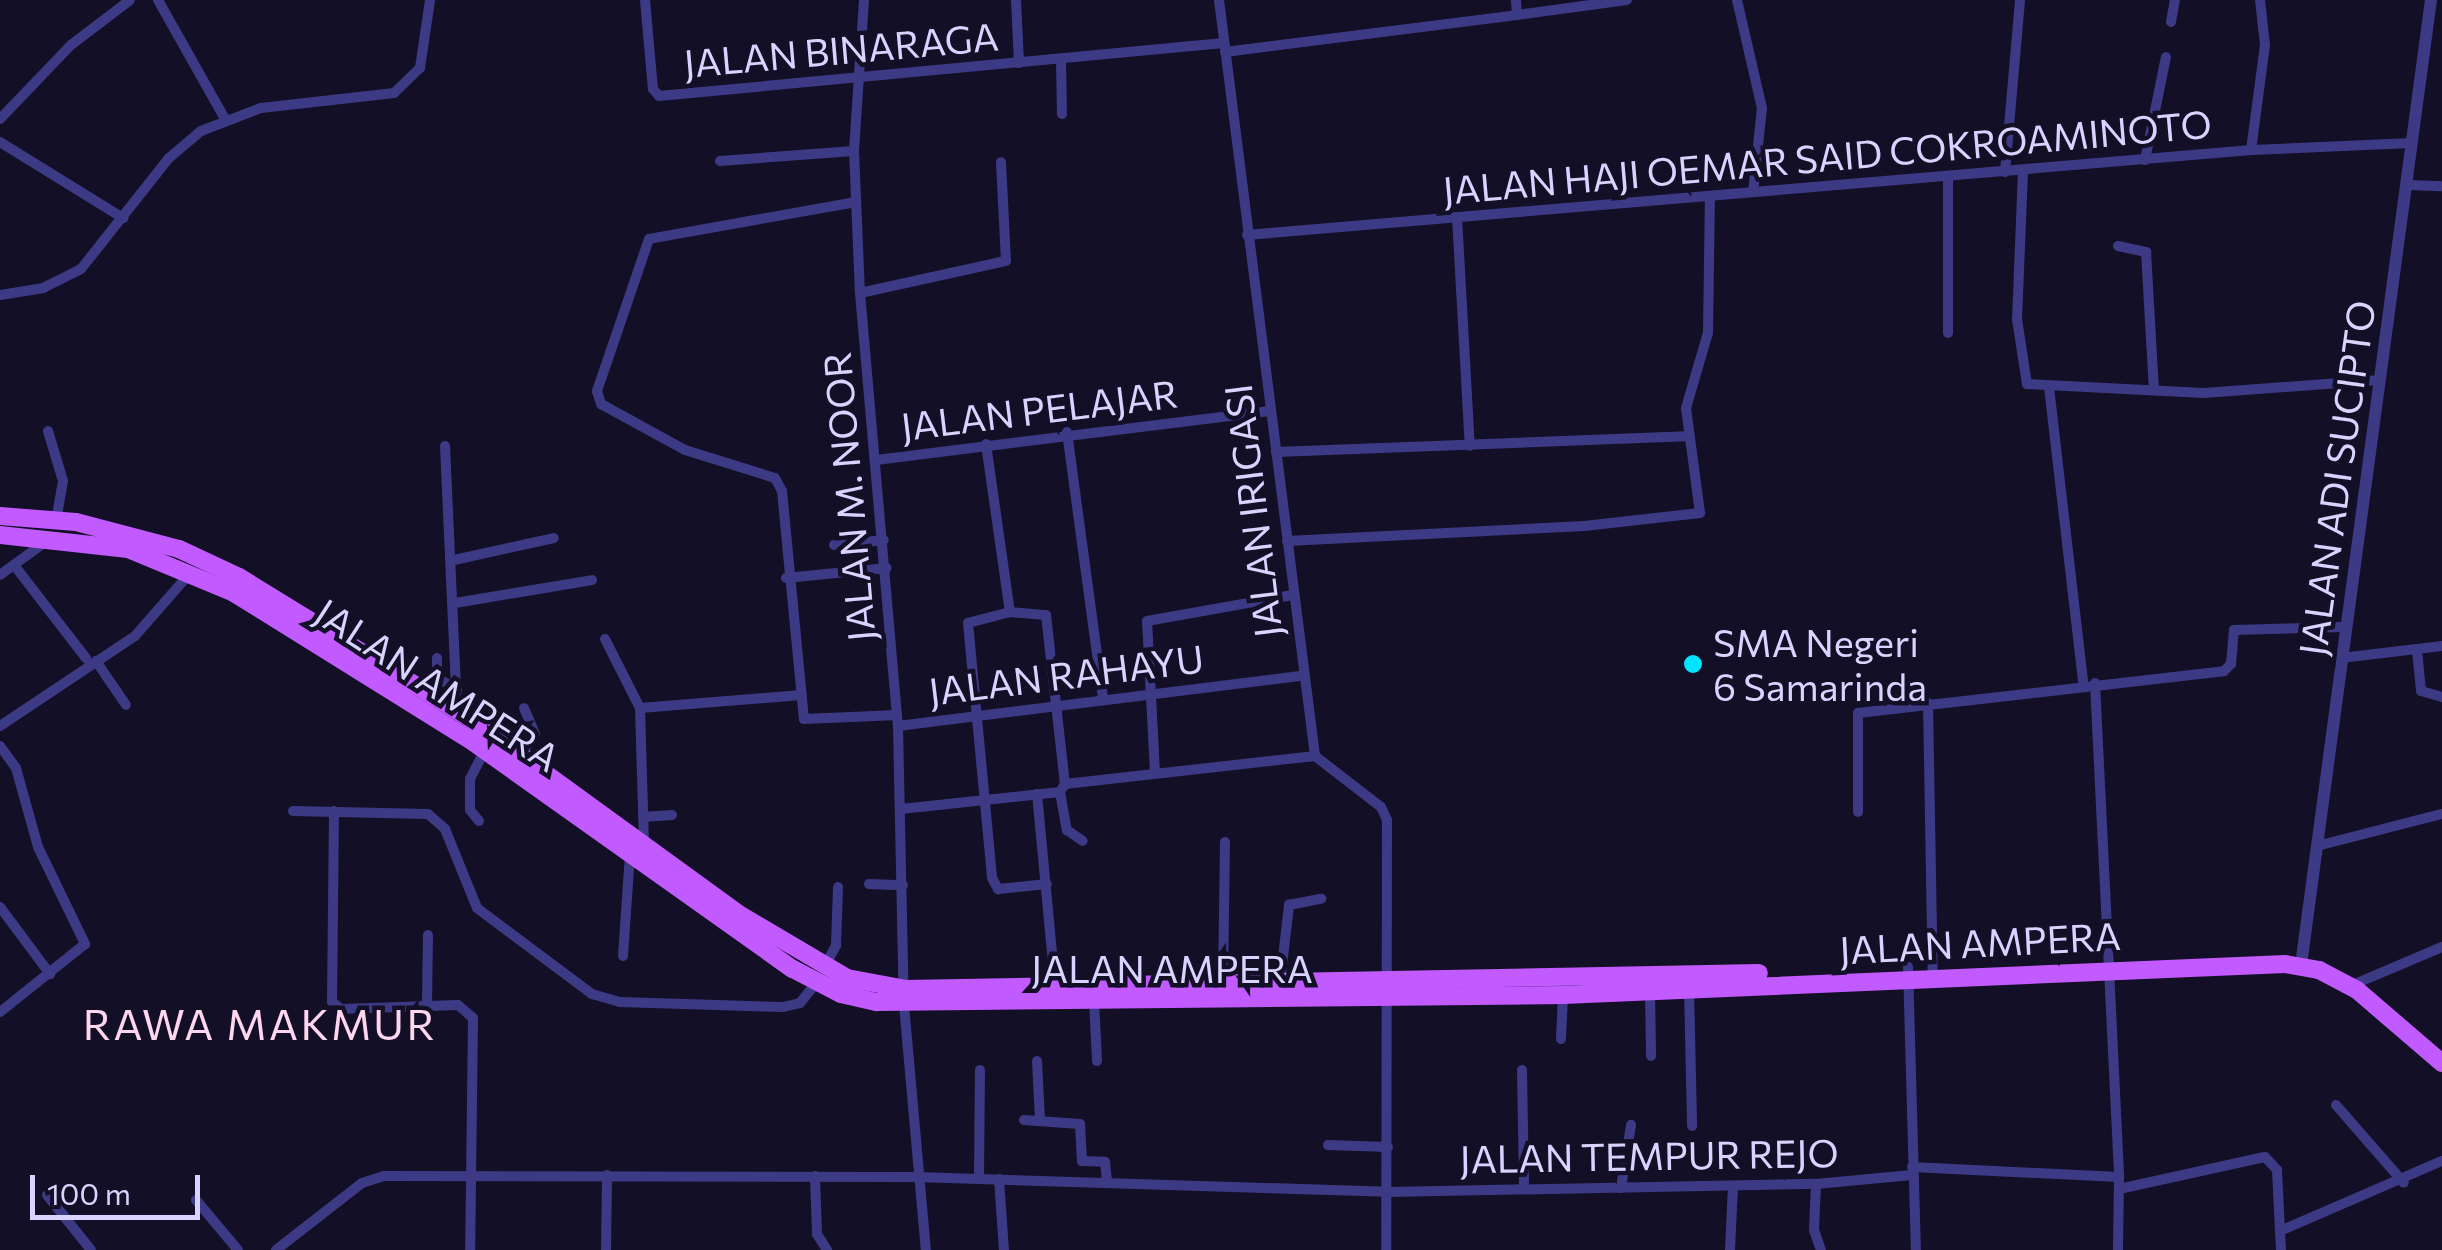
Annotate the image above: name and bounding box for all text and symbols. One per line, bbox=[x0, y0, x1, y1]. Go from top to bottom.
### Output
street label: JALAN BINARAGA bbox=[682, 13, 1000, 85]
street label: JALAN HAJI OEMAR SAID COKROAMINOTO bbox=[1441, 100, 2213, 212]
street label: JALAN ADI SUCIPTO bbox=[2289, 298, 2383, 658]
street label: JALAN M. NOOR bbox=[813, 351, 883, 643]
street label: JALAN PELAJAR bbox=[898, 369, 1180, 449]
street label: JALAN IRIGASI bbox=[1214, 382, 1290, 640]
street label: JALAN AMPERA bbox=[307, 588, 569, 780]
place label: SMA Negeri 6 Samarinda bbox=[1713, 619, 1927, 708]
street label: JALAN RAHAYU bbox=[926, 635, 1206, 713]
marker: SMA Negeri 6 Samarinda bbox=[1682, 653, 1704, 675]
street label: JALAN AMPERA bbox=[1838, 912, 2122, 972]
street label: JALAN AMPERA bbox=[1031, 945, 1313, 991]
district label: RAWA MAKMUR bbox=[83, 998, 437, 1048]
street label: JALAN TEMPUR REJO bbox=[1459, 1129, 1839, 1181]
scale bar bbox=[35, 1155, 205, 1217]
text: 100 m bbox=[47, 1174, 131, 1211]

